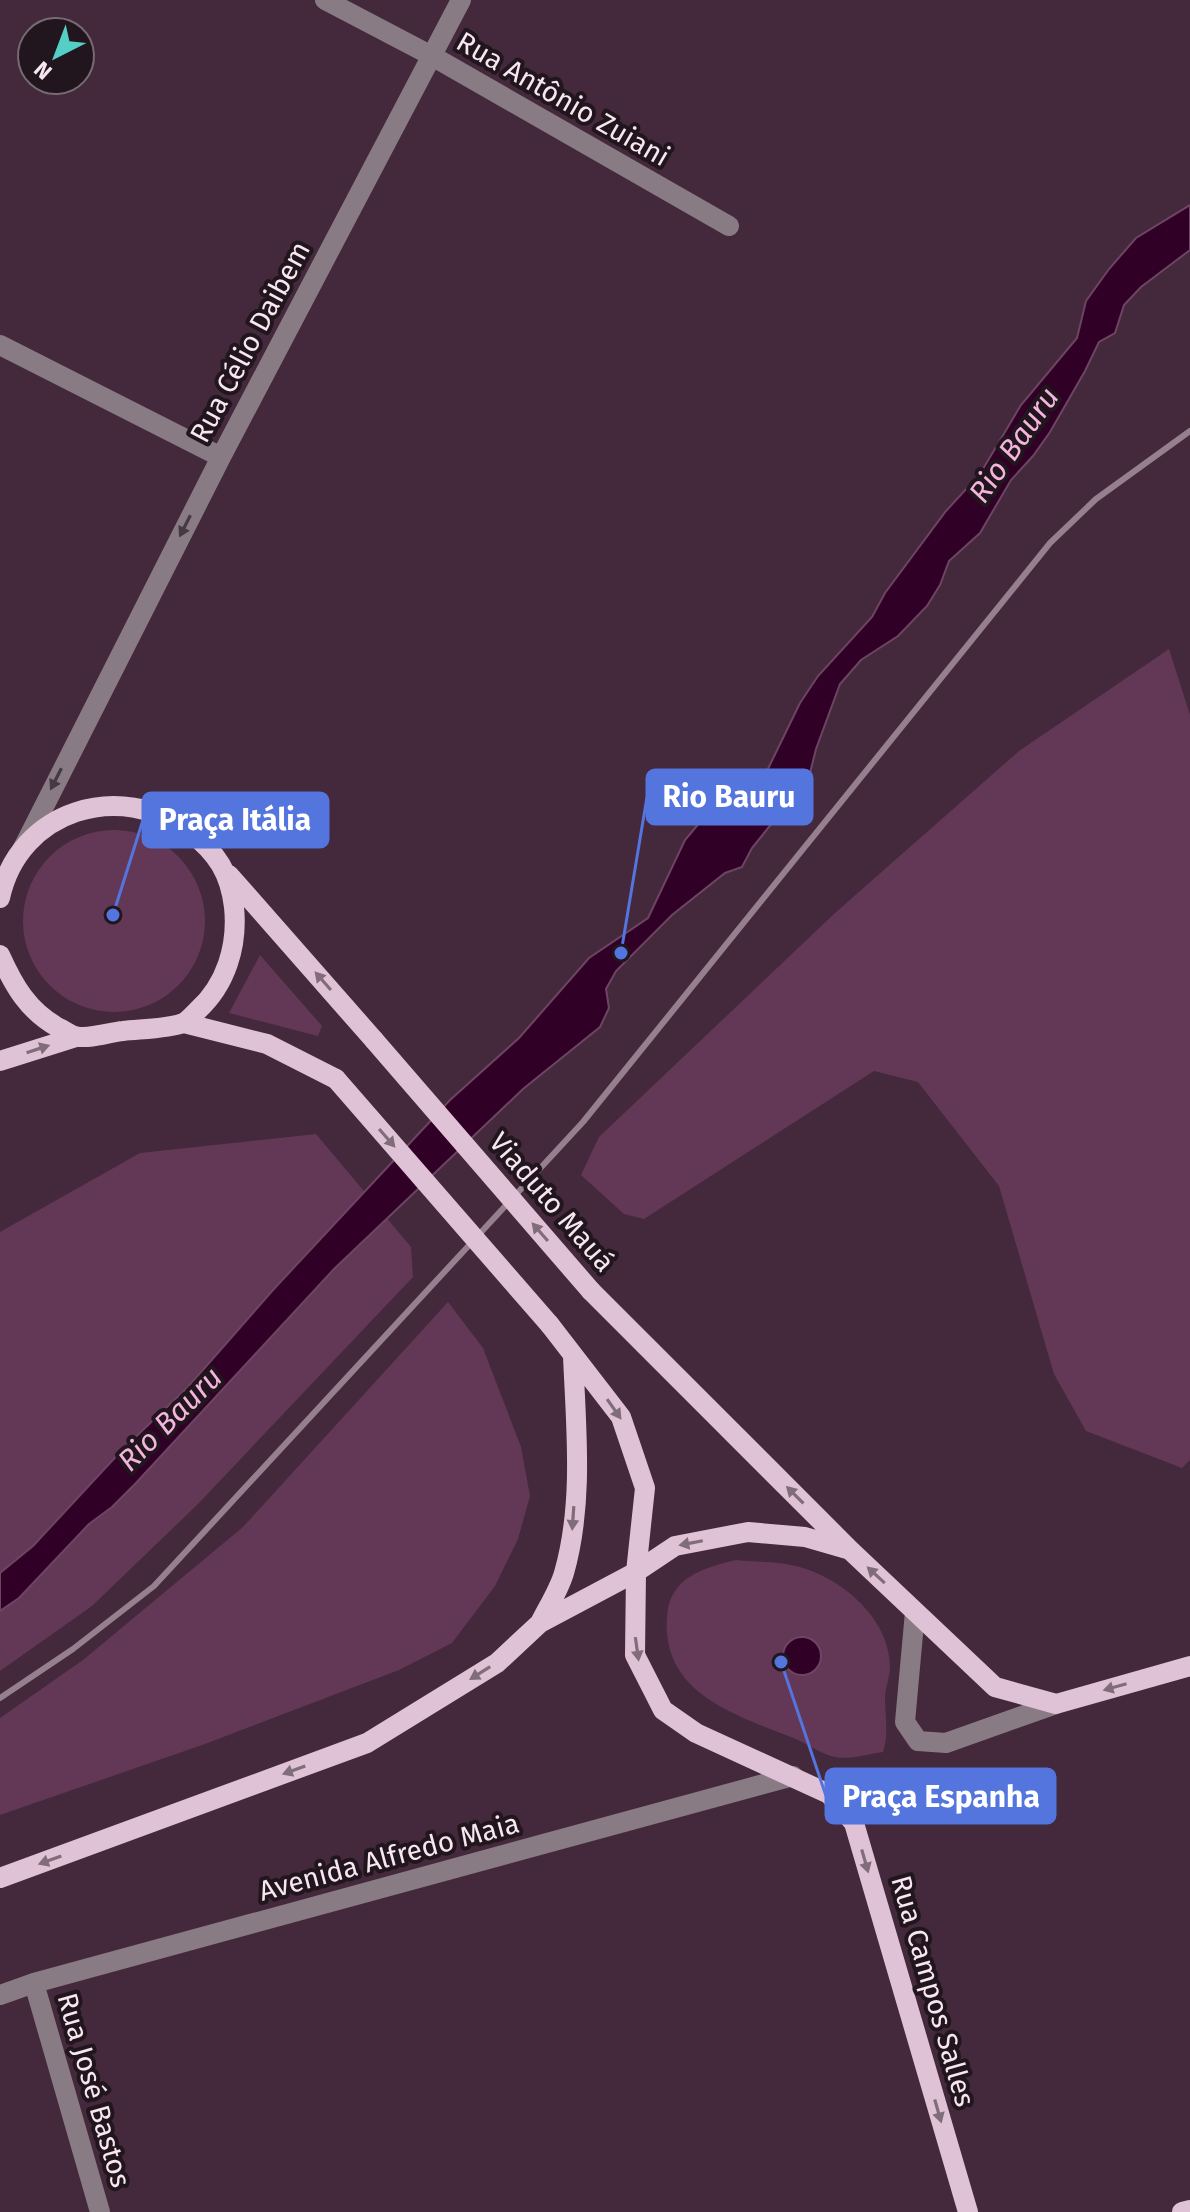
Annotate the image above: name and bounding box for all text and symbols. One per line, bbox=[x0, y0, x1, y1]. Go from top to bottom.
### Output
north arrow bbox=[16, 16, 96, 96]
street label: Rua Antônio Zuiani bbox=[451, 25, 675, 173]
text: N bbox=[28, 56, 57, 85]
street label: Rua Célio Daibem bbox=[183, 236, 317, 448]
water label: Rio Bauru bbox=[961, 380, 1067, 510]
one-way arrow bbox=[179, 515, 193, 537]
one-way arrow bbox=[49, 768, 63, 791]
callout: Rio Bauru bbox=[647, 770, 812, 824]
text: Rio Bauru bbox=[663, 779, 795, 815]
callout: Praça Itália bbox=[143, 793, 328, 847]
text: Praça Itália bbox=[159, 802, 311, 839]
one-way arrow bbox=[314, 972, 332, 991]
one-way arrow bbox=[26, 1042, 50, 1055]
street label: Viaduto Mauá bbox=[483, 1126, 621, 1278]
one-way arrow bbox=[378, 1128, 396, 1147]
one-way arrow bbox=[532, 1222, 549, 1242]
water label: Rio Bauru bbox=[110, 1359, 230, 1479]
one-way arrow bbox=[606, 1399, 621, 1420]
one-way arrow bbox=[786, 1486, 805, 1505]
one-way arrow bbox=[567, 1506, 580, 1531]
one-way arrow bbox=[678, 1537, 703, 1550]
one-way arrow bbox=[867, 1566, 886, 1585]
one-way arrow bbox=[631, 1637, 644, 1662]
one-way arrow bbox=[469, 1666, 491, 1680]
one-way arrow bbox=[1103, 1681, 1127, 1694]
one-way arrow bbox=[282, 1764, 306, 1777]
callout: Praça Espanha bbox=[826, 1769, 1055, 1823]
text: Praça Espanha bbox=[842, 1779, 1040, 1816]
street label: Avenida Alfredo Maia bbox=[255, 1806, 523, 1908]
one-way arrow bbox=[860, 1849, 872, 1874]
one-way arrow bbox=[38, 1854, 62, 1867]
street label: Rua Campos Salles bbox=[884, 1872, 982, 2110]
street label: Rua José Bastos bbox=[50, 1989, 138, 2191]
one-way arrow bbox=[933, 2098, 945, 2123]

